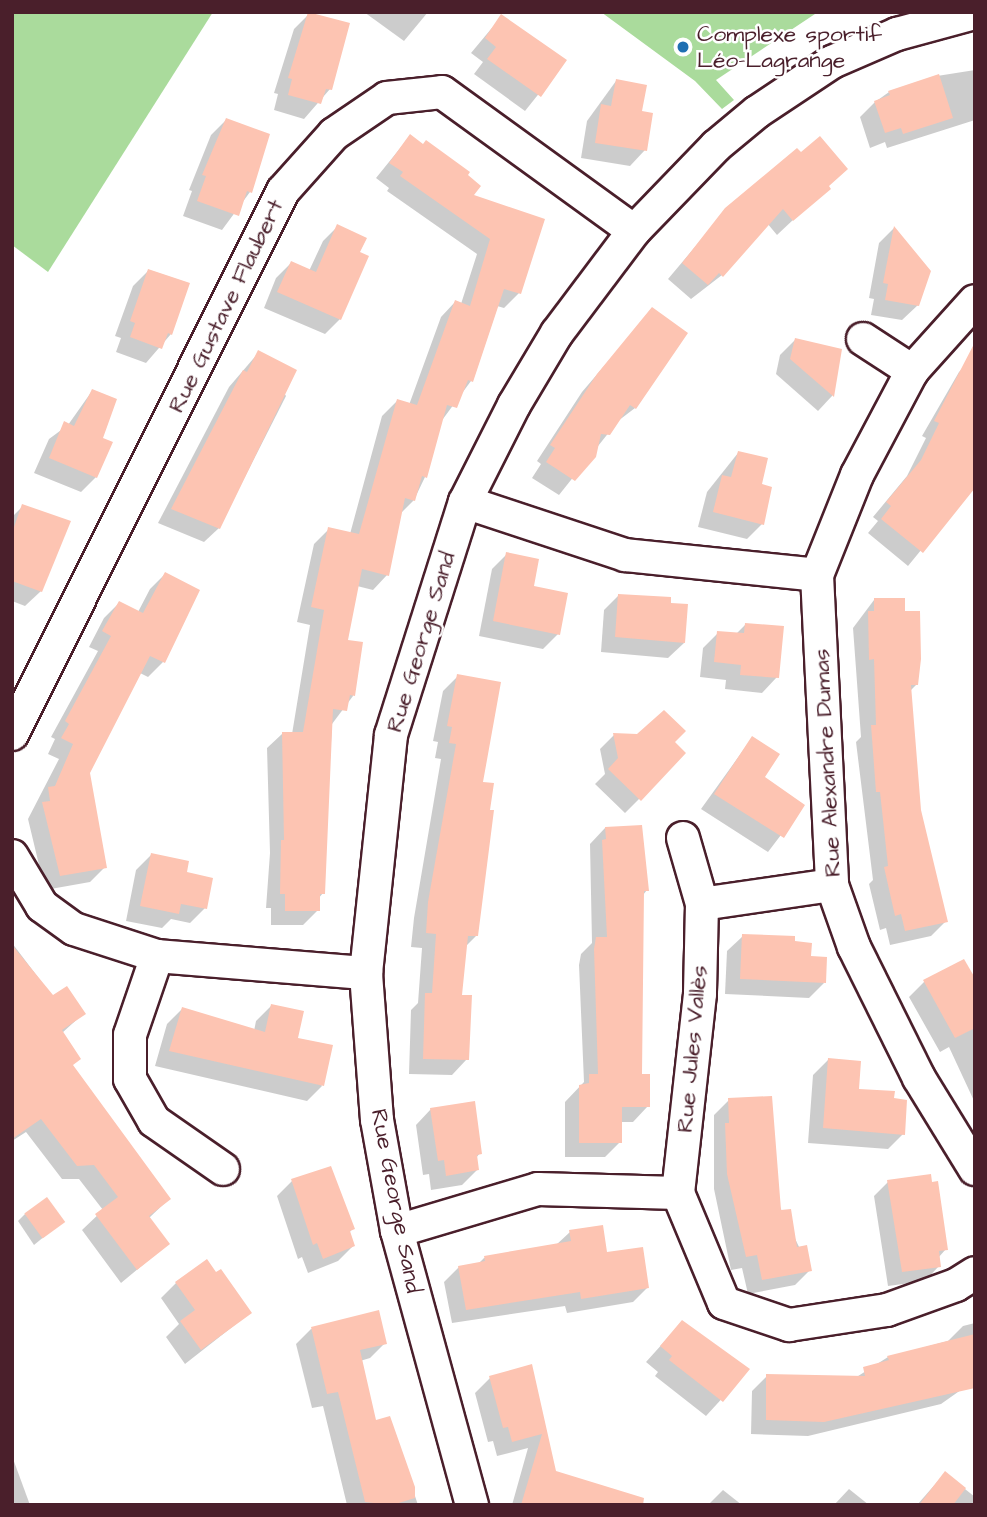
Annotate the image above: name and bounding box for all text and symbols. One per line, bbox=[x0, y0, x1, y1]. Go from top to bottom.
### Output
place label: Complexe sportif Léo-Lagrange bbox=[697, 20, 882, 74]
marker: Complexe sportif Léo-Lagrange bbox=[675, 39, 691, 55]
street label: Rue Gustave Flaubert bbox=[162, 195, 290, 417]
street label: Rue George Sand bbox=[380, 549, 462, 735]
street label: Rue Alexandre Dumas bbox=[807, 648, 847, 878]
street label: Rue Jules Vallès bbox=[671, 964, 713, 1134]
street label: Rue George Sand bbox=[365, 1107, 427, 1295]

